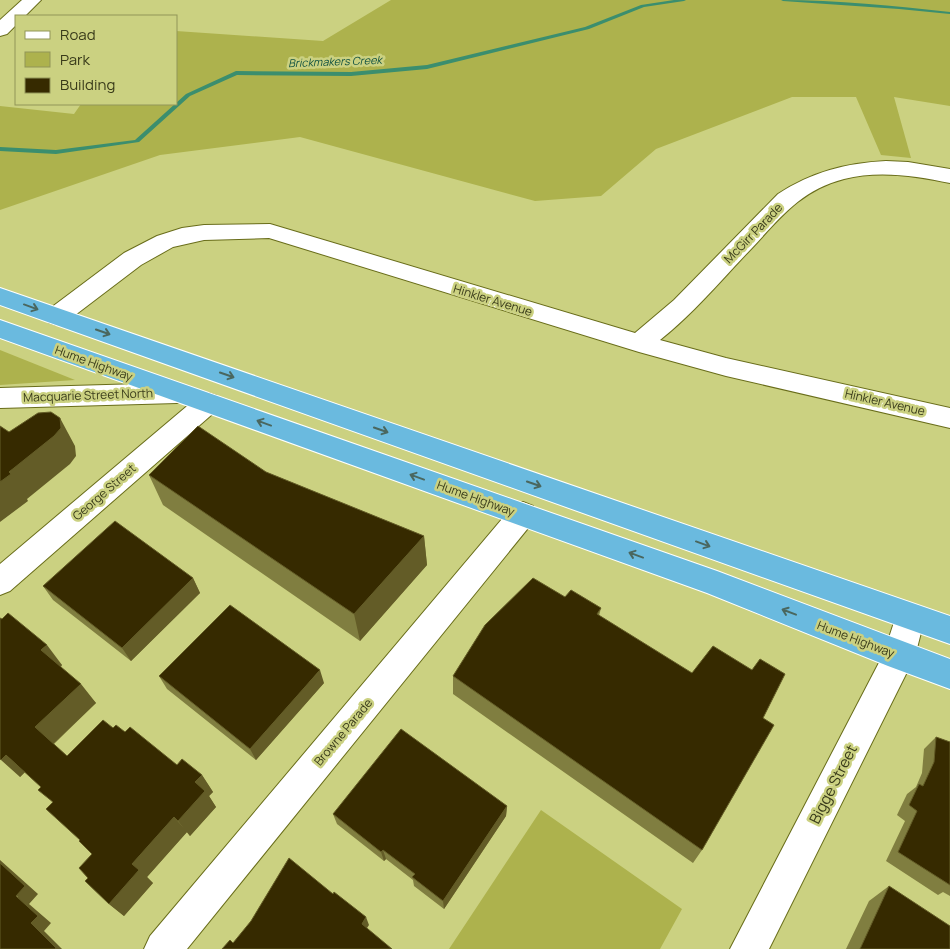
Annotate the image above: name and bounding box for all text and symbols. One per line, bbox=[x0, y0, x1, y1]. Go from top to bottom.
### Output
legend bbox=[15, 15, 178, 105]
text: Road bbox=[60, 24, 96, 45]
text: Park bbox=[60, 49, 90, 70]
water label: Brickmakers Creek bbox=[288, 52, 384, 70]
text: Building bbox=[60, 74, 115, 95]
street label: McGirr Parade bbox=[720, 199, 786, 267]
street label: Hinkler Avenue bbox=[451, 280, 535, 320]
one-way arrow bbox=[23, 303, 39, 312]
one-way arrow bbox=[95, 328, 110, 337]
street label: Hume Highway bbox=[53, 341, 136, 385]
one-way arrow bbox=[219, 371, 235, 380]
street label: Macquarie Street North bbox=[23, 384, 153, 406]
street label: Hinkler Avenue bbox=[843, 385, 927, 419]
one-way arrow bbox=[257, 418, 273, 427]
one-way arrow bbox=[372, 425, 388, 435]
street label: George Street bbox=[69, 460, 139, 524]
one-way arrow bbox=[410, 472, 426, 481]
street label: Hume Highway bbox=[435, 476, 518, 520]
one-way arrow bbox=[525, 480, 541, 489]
one-way arrow bbox=[695, 540, 711, 549]
one-way arrow bbox=[629, 550, 645, 559]
one-way arrow bbox=[781, 607, 797, 616]
street label: Hume Highway bbox=[815, 616, 898, 662]
street label: Browne Parade bbox=[310, 695, 376, 769]
street label: Bigge Street bbox=[804, 741, 862, 827]

